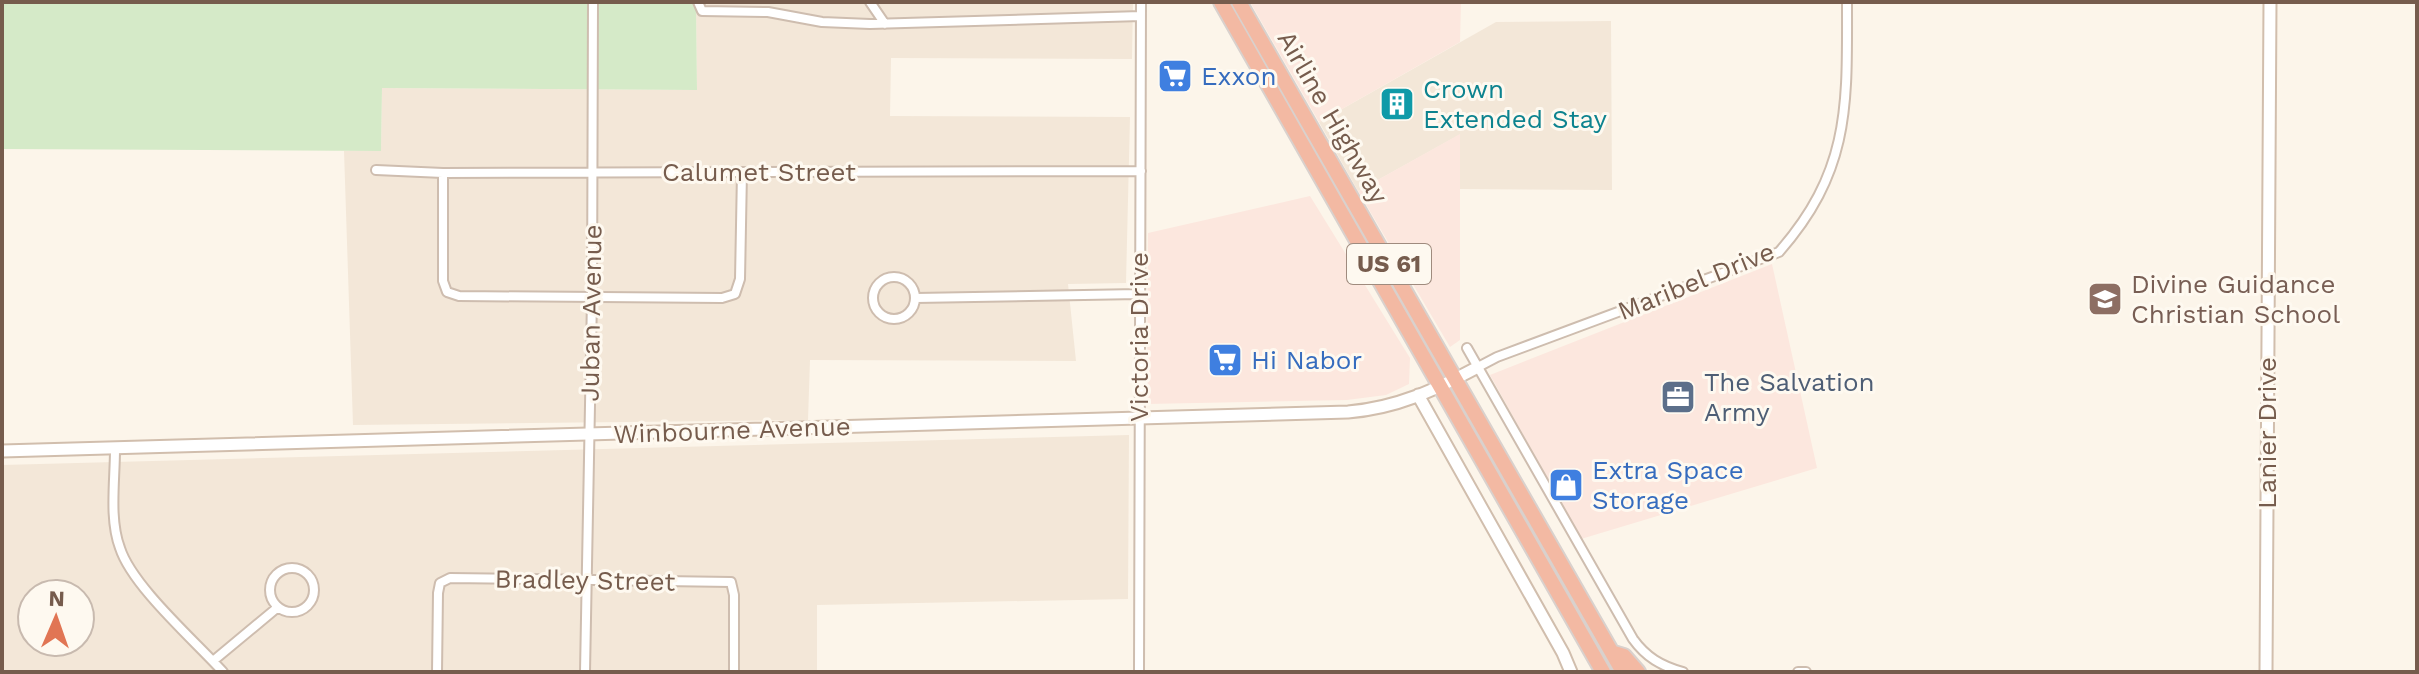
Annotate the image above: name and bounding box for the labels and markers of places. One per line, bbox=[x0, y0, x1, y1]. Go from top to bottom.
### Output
supermarket icon: Exxon bbox=[1156, 57, 1194, 95]
place label: Exxon bbox=[1201, 61, 1276, 91]
place label: Crown Extended Stay bbox=[1423, 74, 1607, 134]
building icon: Crown Extended Stay bbox=[1378, 85, 1416, 123]
place label: Divine Guidance Christian School bbox=[2131, 269, 2340, 329]
school or university icon: Divine Guidance Christian School bbox=[2086, 280, 2124, 318]
supermarket icon: Hi Nabor bbox=[1206, 341, 1244, 379]
place label: Hi Nabor bbox=[1251, 345, 1362, 375]
place label: The Salvation Army bbox=[1704, 367, 1875, 427]
office icon: The Salvation Army bbox=[1659, 378, 1697, 416]
place label: Extra Space Storage bbox=[1592, 455, 1744, 515]
shop icon: Extra Space Storage bbox=[1547, 466, 1585, 504]

